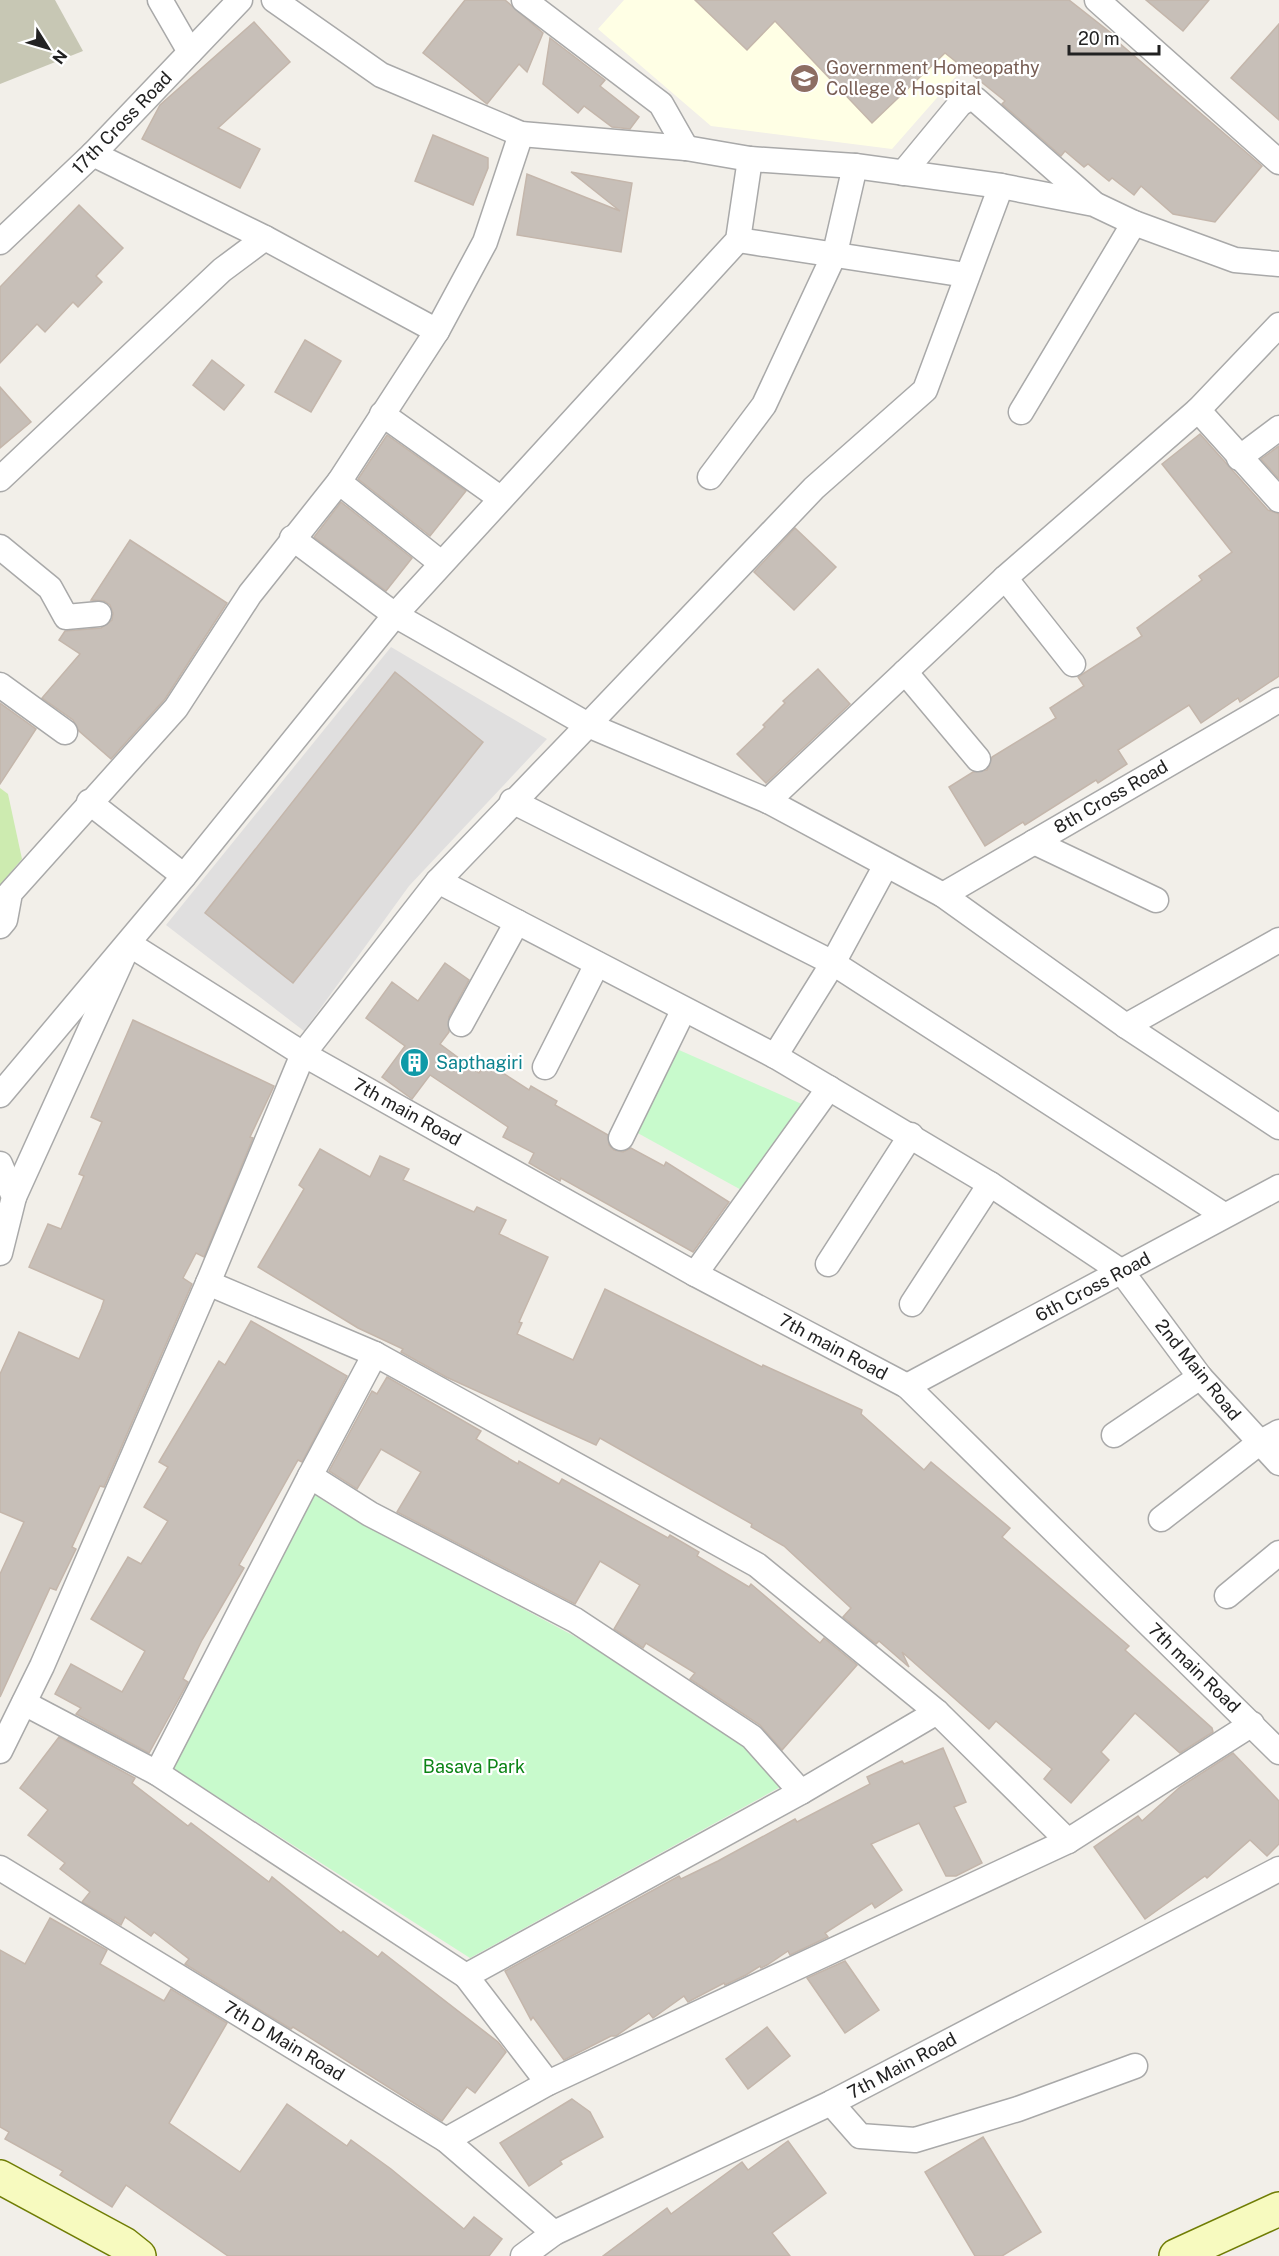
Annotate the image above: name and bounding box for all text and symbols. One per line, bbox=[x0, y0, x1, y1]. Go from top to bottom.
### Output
north arrow bbox=[18, 18, 78, 78]
scale bar bbox=[1069, 18, 1159, 56]
text: 20 m bbox=[1078, 28, 1120, 49]
text: N bbox=[48, 46, 71, 67]
place label: Government Homeopathy College & Hospital bbox=[826, 57, 1040, 99]
school or university icon: Government Homeopathy College & Hospital bbox=[789, 62, 821, 94]
street label: 17th Cross Road bbox=[67, 67, 176, 178]
street label: 8th Cross Road bbox=[1050, 755, 1171, 838]
building icon: Sapthagiri bbox=[399, 1047, 431, 1079]
place label: Sapthagiri bbox=[436, 1052, 523, 1073]
street label: 7th main Road bbox=[350, 1073, 465, 1150]
street label: 6th Cross Road bbox=[1032, 1247, 1154, 1326]
street label: 7th main Road bbox=[775, 1309, 891, 1384]
street label: 2nd Main Road bbox=[1151, 1315, 1246, 1424]
street label: 7th main Road bbox=[1144, 1618, 1245, 1717]
park label: Basava Park bbox=[423, 1756, 525, 1777]
street label: 7th D Main Road bbox=[220, 1996, 348, 2085]
street label: 7th Main Road bbox=[844, 2028, 960, 2103]

